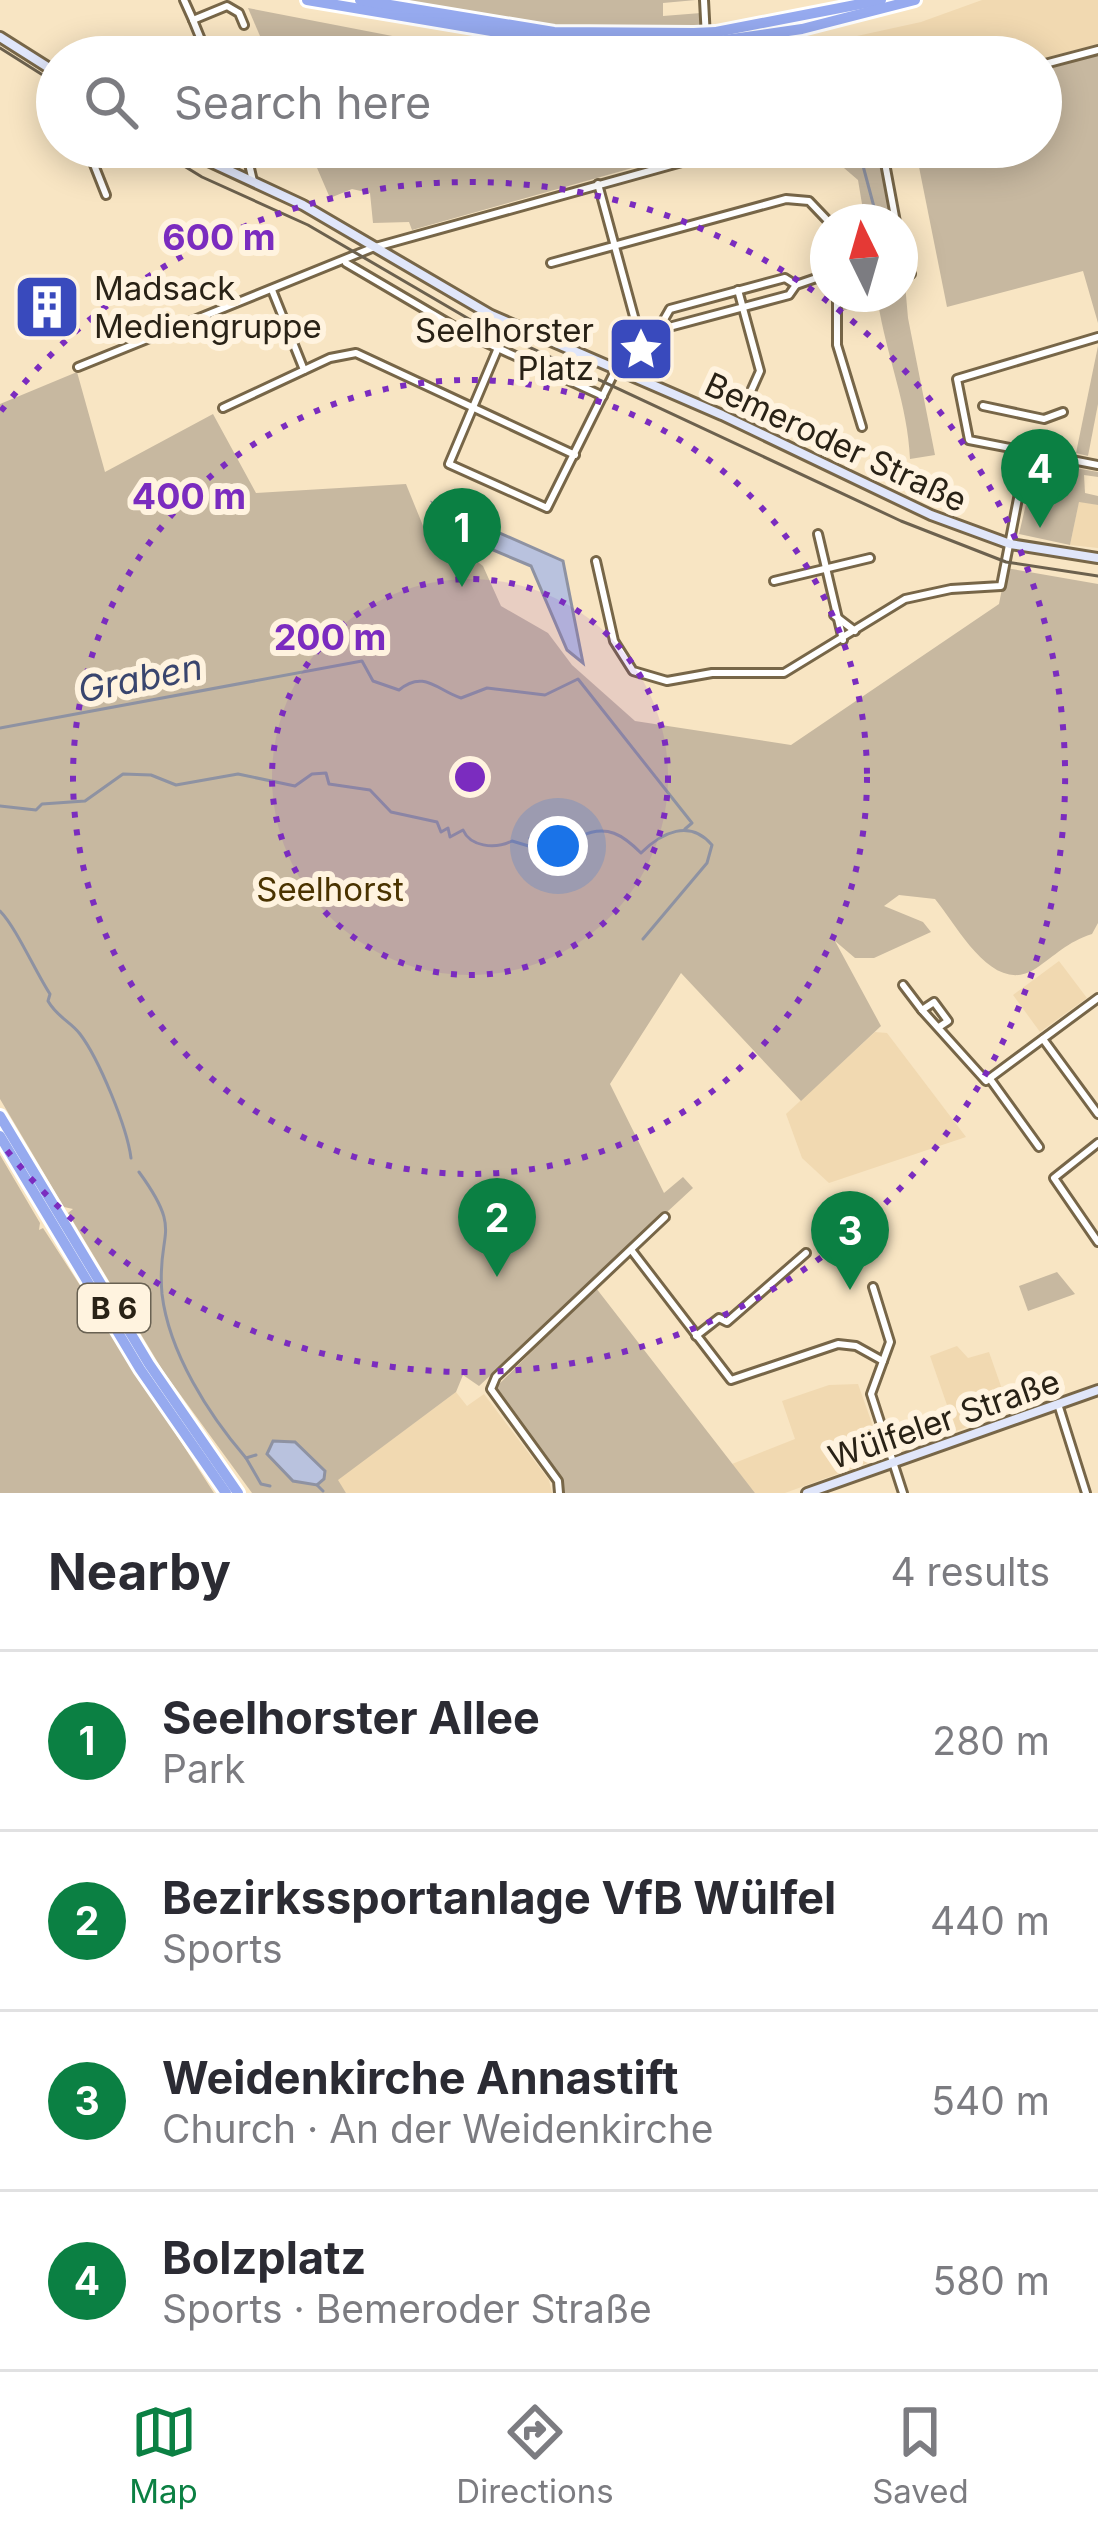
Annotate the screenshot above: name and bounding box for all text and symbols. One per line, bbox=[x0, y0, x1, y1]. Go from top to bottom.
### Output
search box bbox=[36, 36, 1062, 168]
icon: search bbox=[78, 69, 144, 135]
text: Search here bbox=[174, 75, 431, 130]
north arrow bbox=[810, 204, 918, 312]
text: 600 m bbox=[162, 215, 276, 259]
place label: Madsack Mediengruppe bbox=[94, 268, 322, 346]
building icon: Madsack Mediengruppe bbox=[12, 272, 82, 342]
place label: Seelhorster Platz bbox=[415, 310, 594, 388]
place icon: Seelhorster Platz bbox=[606, 314, 676, 384]
street label: Bemeroder Straße bbox=[699, 364, 973, 520]
pin: 4 bbox=[1001, 429, 1079, 528]
text: 400 m bbox=[132, 474, 246, 518]
pin: 1 bbox=[423, 488, 501, 587]
text: 200 m bbox=[274, 615, 386, 659]
water label: Graben bbox=[74, 644, 206, 712]
centre of rings bbox=[449, 756, 491, 798]
your location bbox=[528, 816, 588, 876]
park label: Seelhorst bbox=[256, 869, 404, 909]
pin: 2 bbox=[458, 1178, 536, 1277]
pin: 3 bbox=[811, 1191, 889, 1290]
road number: B 6 bbox=[78, 1284, 150, 1332]
street label: Wülfeler Straße bbox=[823, 1361, 1065, 1477]
text: Nearby bbox=[48, 1541, 231, 1602]
text: 4 results bbox=[890, 1548, 1050, 1595]
text: Seelhorster Allee bbox=[162, 1690, 540, 1745]
text: 1 bbox=[79, 1717, 95, 1764]
text: 280 m bbox=[932, 1717, 1050, 1764]
text: Park bbox=[162, 1745, 246, 1792]
text: Bezirkssportanlage VfB Wülfel bbox=[162, 1870, 836, 1925]
text: 2 bbox=[75, 1897, 99, 1944]
text: 440 m bbox=[930, 1897, 1050, 1944]
text: Sports bbox=[162, 1925, 283, 1972]
text: Weidenkirche Annastift bbox=[162, 2050, 678, 2105]
text: 3 bbox=[74, 2077, 100, 2124]
text: 540 m bbox=[931, 2077, 1050, 2124]
text: Church · An der Weidenkirche bbox=[162, 2105, 714, 2152]
text: Bolzplatz bbox=[162, 2230, 366, 2285]
text: 4 bbox=[74, 2257, 100, 2304]
text: 580 m bbox=[932, 2257, 1050, 2304]
text: Sports · Bemeroder Straße bbox=[162, 2285, 652, 2332]
tab: Map bbox=[129, 2399, 198, 2511]
tab: Directions bbox=[456, 2399, 614, 2511]
tab: Saved bbox=[872, 2399, 969, 2511]

